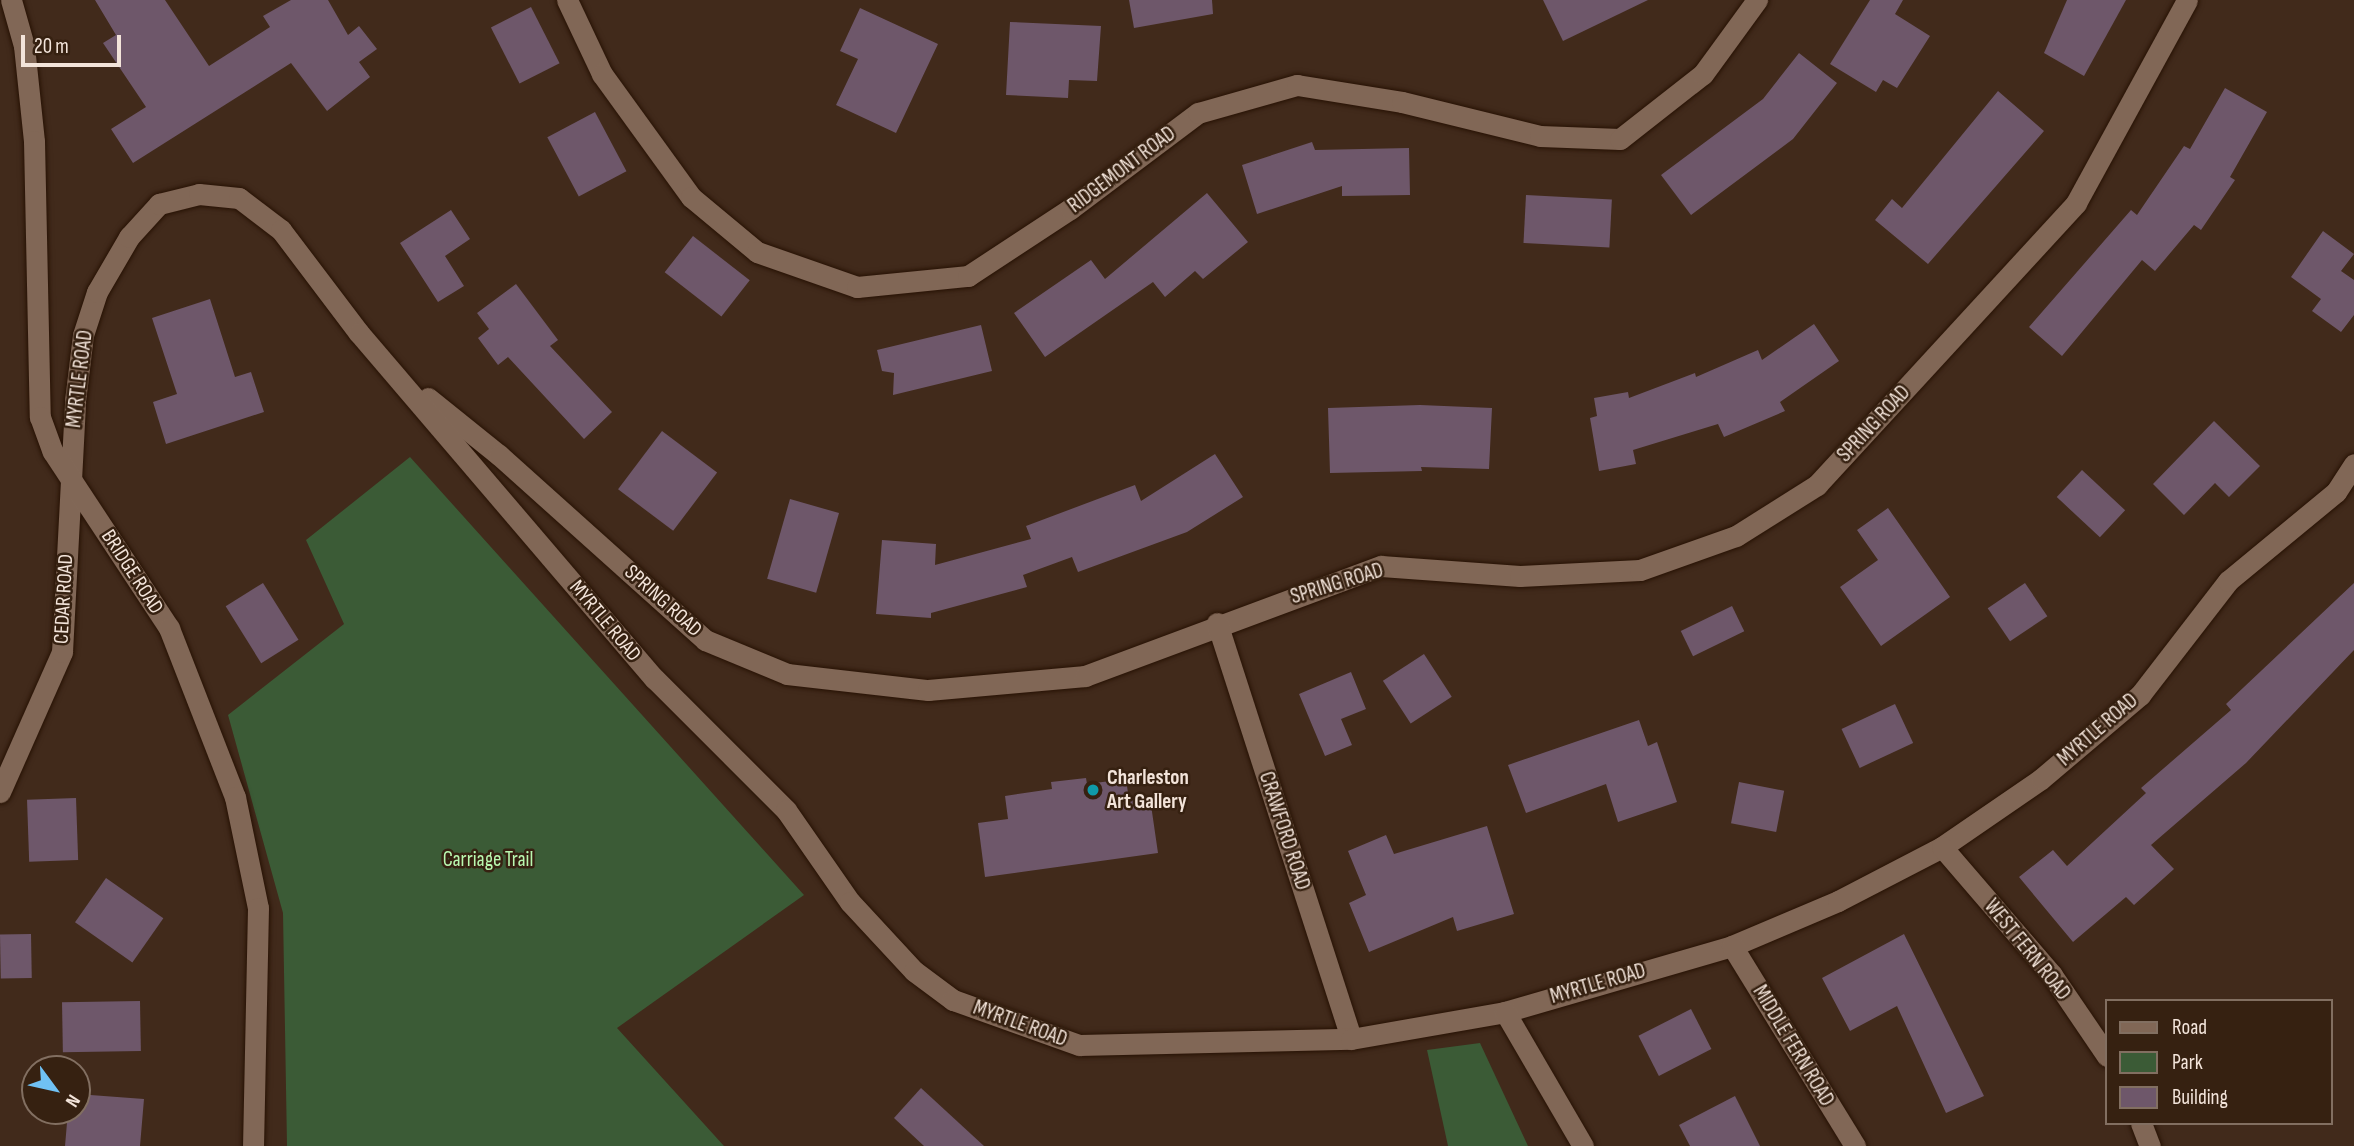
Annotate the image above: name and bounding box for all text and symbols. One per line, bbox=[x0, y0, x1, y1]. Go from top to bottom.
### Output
scale bar bbox=[24, 21, 124, 65]
text: 20 m bbox=[34, 34, 69, 59]
street label: RIDGEMONT ROAD bbox=[1063, 121, 1181, 219]
street label: MYRTLE ROAD bbox=[62, 329, 98, 429]
street label: SPRING ROAD bbox=[1832, 380, 1916, 468]
street label: BRIDGE ROAD bbox=[95, 525, 169, 619]
street label: CEDAR ROAD bbox=[49, 553, 79, 645]
street label: SPRING ROAD bbox=[1288, 558, 1386, 610]
street label: SPRING ROAD bbox=[619, 560, 707, 642]
street label: MYRTLE ROAD bbox=[564, 575, 646, 667]
street label: MYRTLE ROAD bbox=[2053, 688, 2143, 772]
place label: Charleston Art Gallery bbox=[1107, 765, 1189, 815]
street label: CRAWFORD ROAD bbox=[1253, 769, 1315, 893]
marker: Charleston Art Gallery bbox=[1085, 782, 1101, 798]
park label: Carriage Trail bbox=[443, 847, 533, 873]
street label: WEST FERN ROAD bbox=[1979, 894, 2075, 1006]
street label: MYRTLE ROAD bbox=[1547, 958, 1649, 1010]
street label: MIDDLE FERN ROAD bbox=[1747, 981, 1839, 1111]
street label: MYRTLE ROAD bbox=[970, 995, 1070, 1053]
legend bbox=[2106, 999, 2333, 1125]
text: Road bbox=[2172, 1015, 2207, 1040]
text: Park bbox=[2172, 1050, 2203, 1075]
north arrow bbox=[21, 1055, 91, 1125]
text: Building bbox=[2172, 1085, 2228, 1110]
text: N bbox=[60, 1090, 85, 1111]

